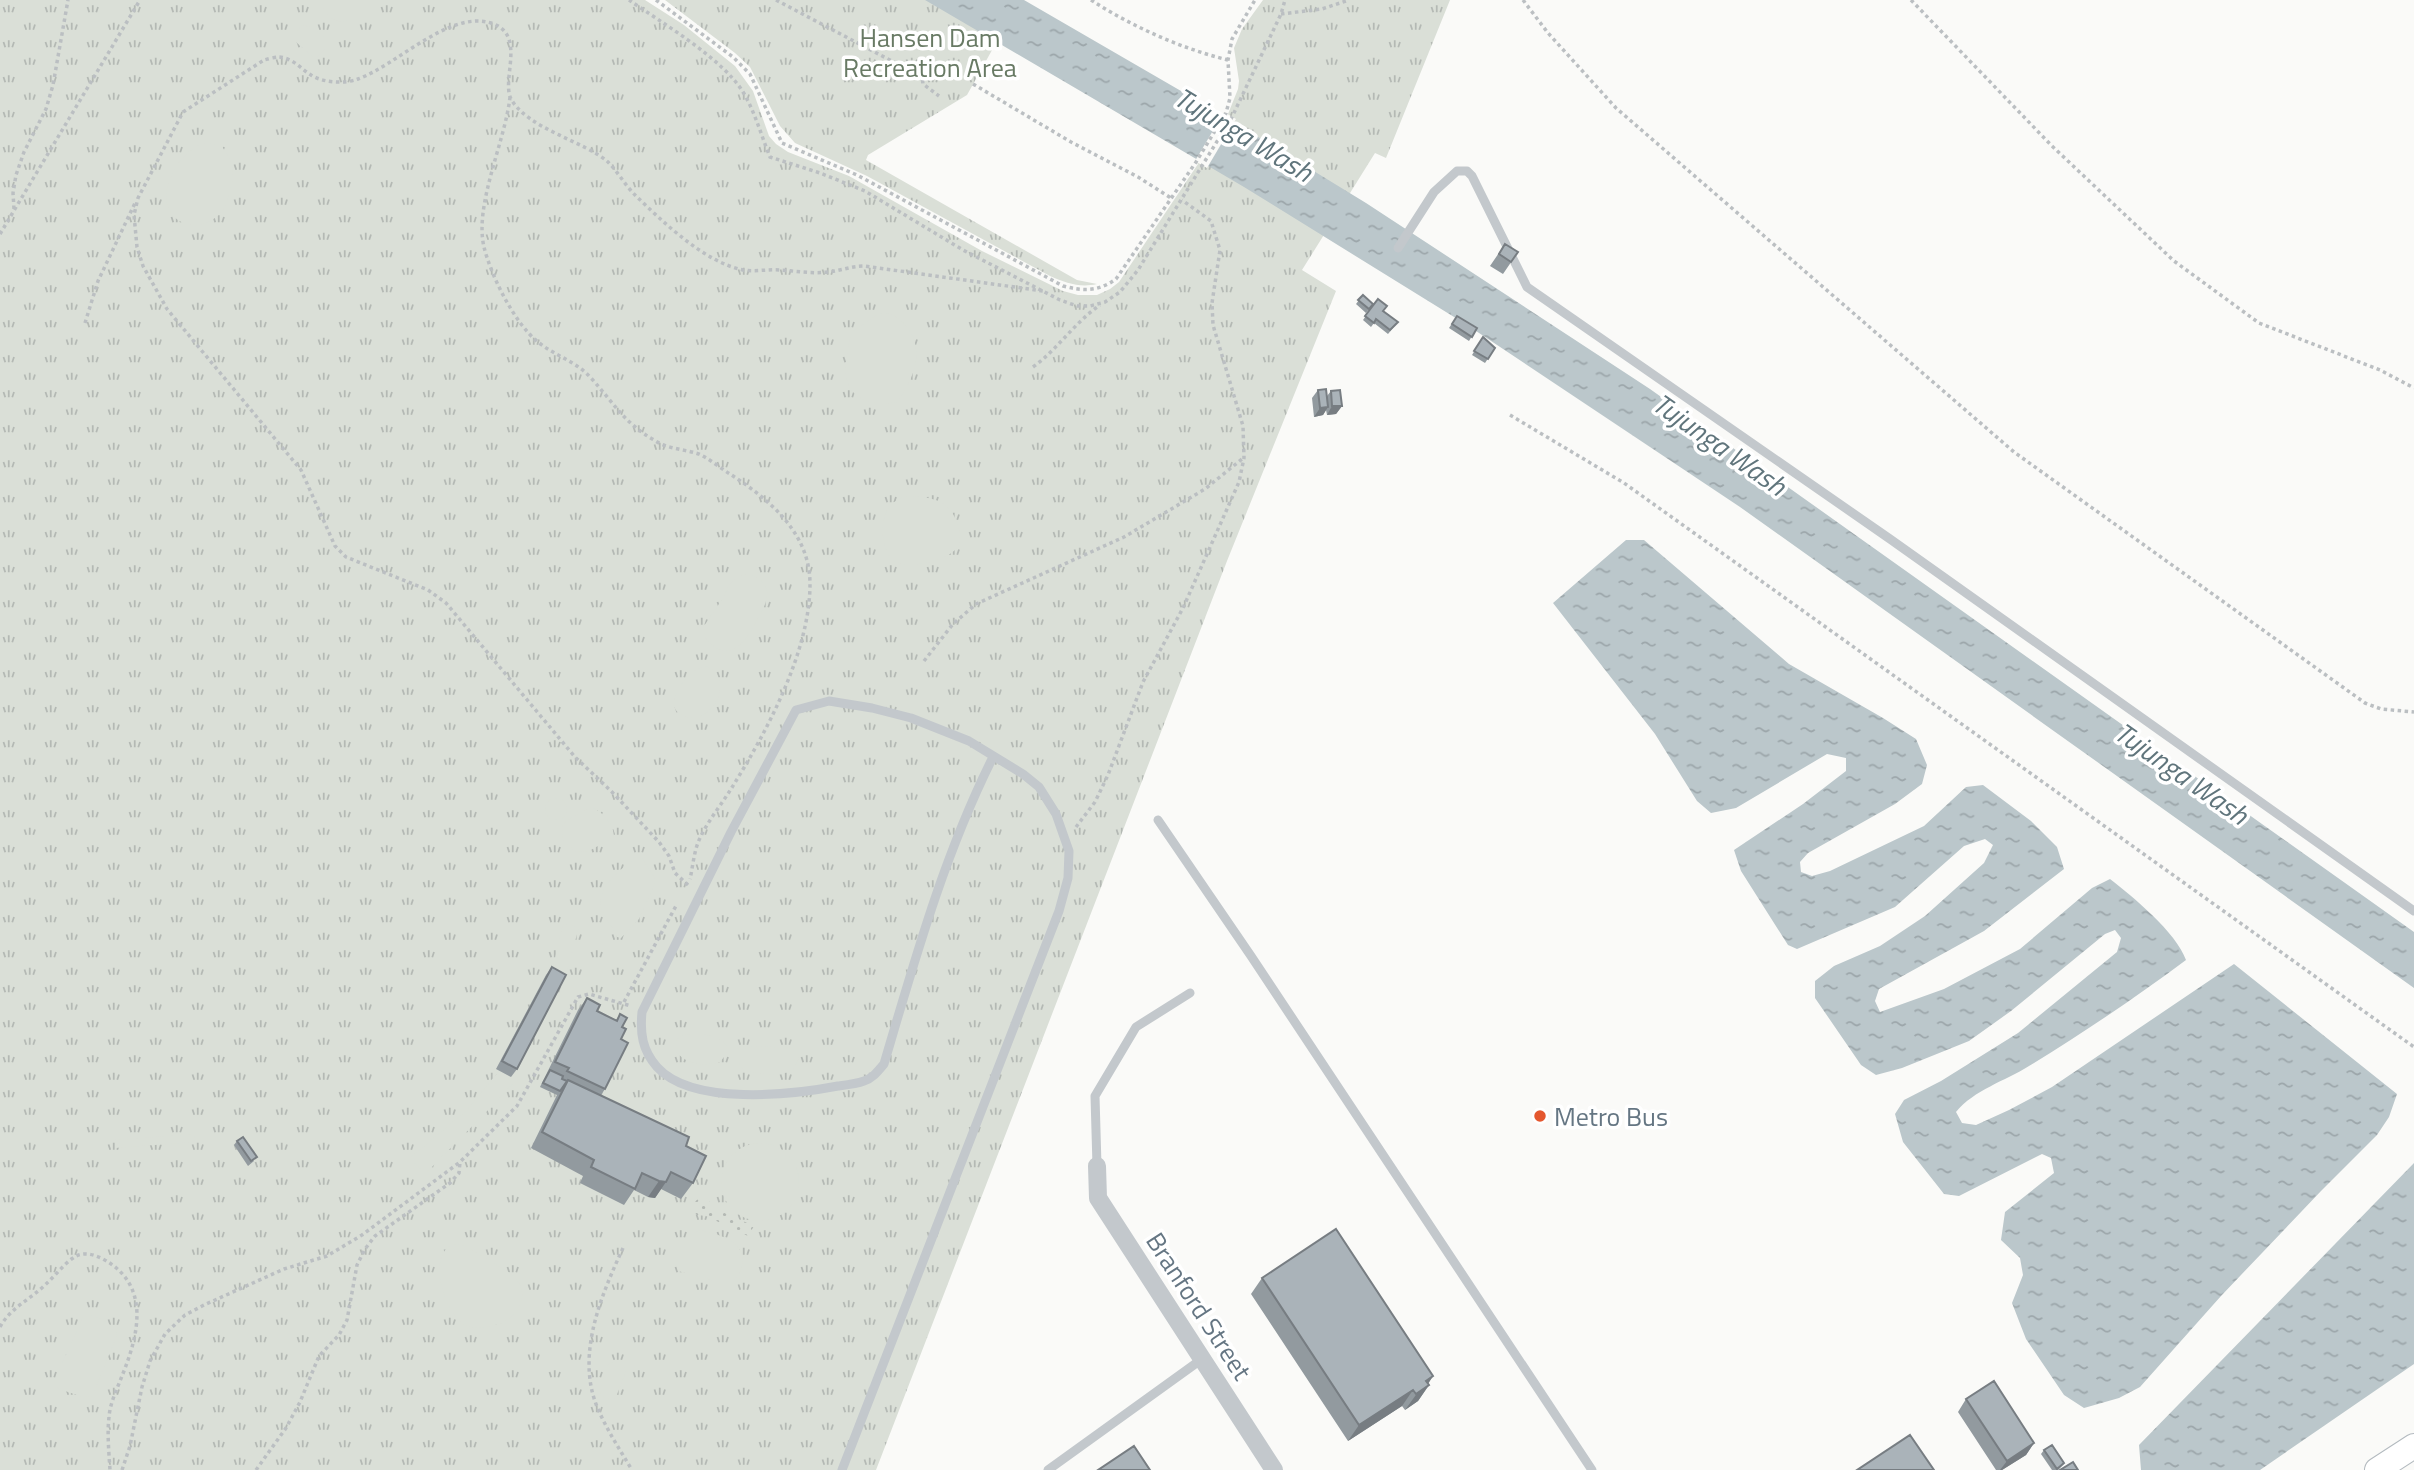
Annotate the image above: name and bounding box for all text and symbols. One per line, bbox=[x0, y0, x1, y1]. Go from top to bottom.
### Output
park label: Hansen Dam Recreation Area bbox=[843, 18, 1017, 87]
water label: Tujunga Wash bbox=[1167, 76, 1322, 193]
water label: Tujunga Wash bbox=[1644, 382, 1797, 507]
water label: Tujunga Wash bbox=[2106, 711, 2259, 836]
place label: Metro Bus bbox=[1554, 1097, 1668, 1136]
marker: Metro Bus bbox=[1532, 1108, 1548, 1124]
street label: Branford Street bbox=[1137, 1224, 1261, 1388]

